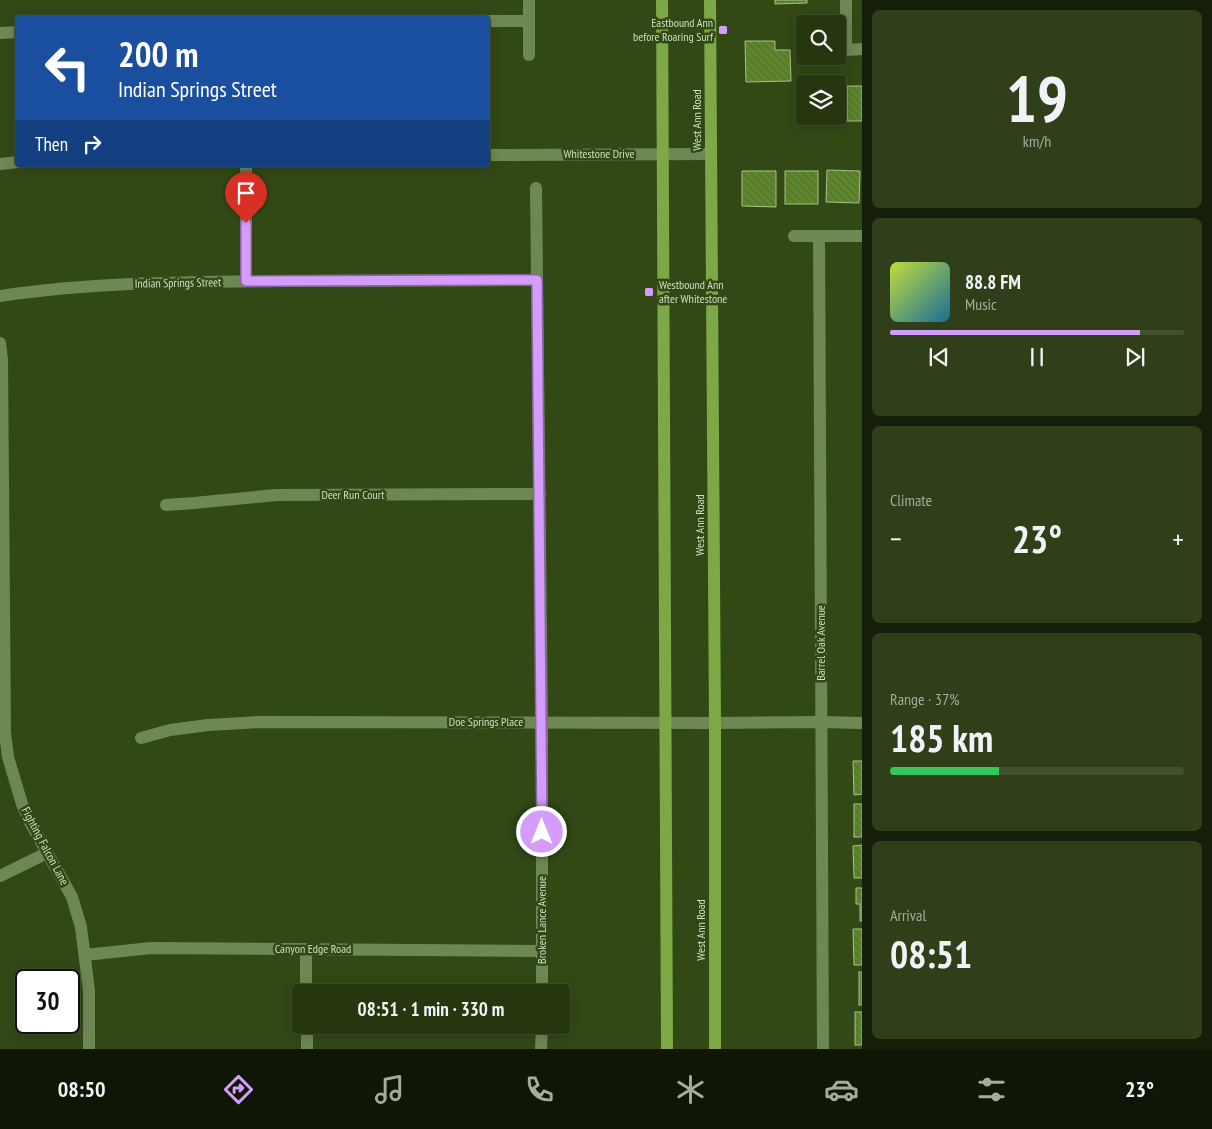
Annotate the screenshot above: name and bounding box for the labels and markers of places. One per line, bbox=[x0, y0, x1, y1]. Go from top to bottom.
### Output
place label: Eastbound Ann before Roaring Surf bbox=[633, 15, 714, 44]
marker: Eastbound Ann before Roaring Surf bbox=[717, 24, 729, 36]
pin bbox=[225, 172, 267, 223]
place label: Westbound Ann after Whitestone bbox=[659, 277, 727, 306]
marker: Westbound Ann after Whitestone bbox=[643, 286, 655, 298]

